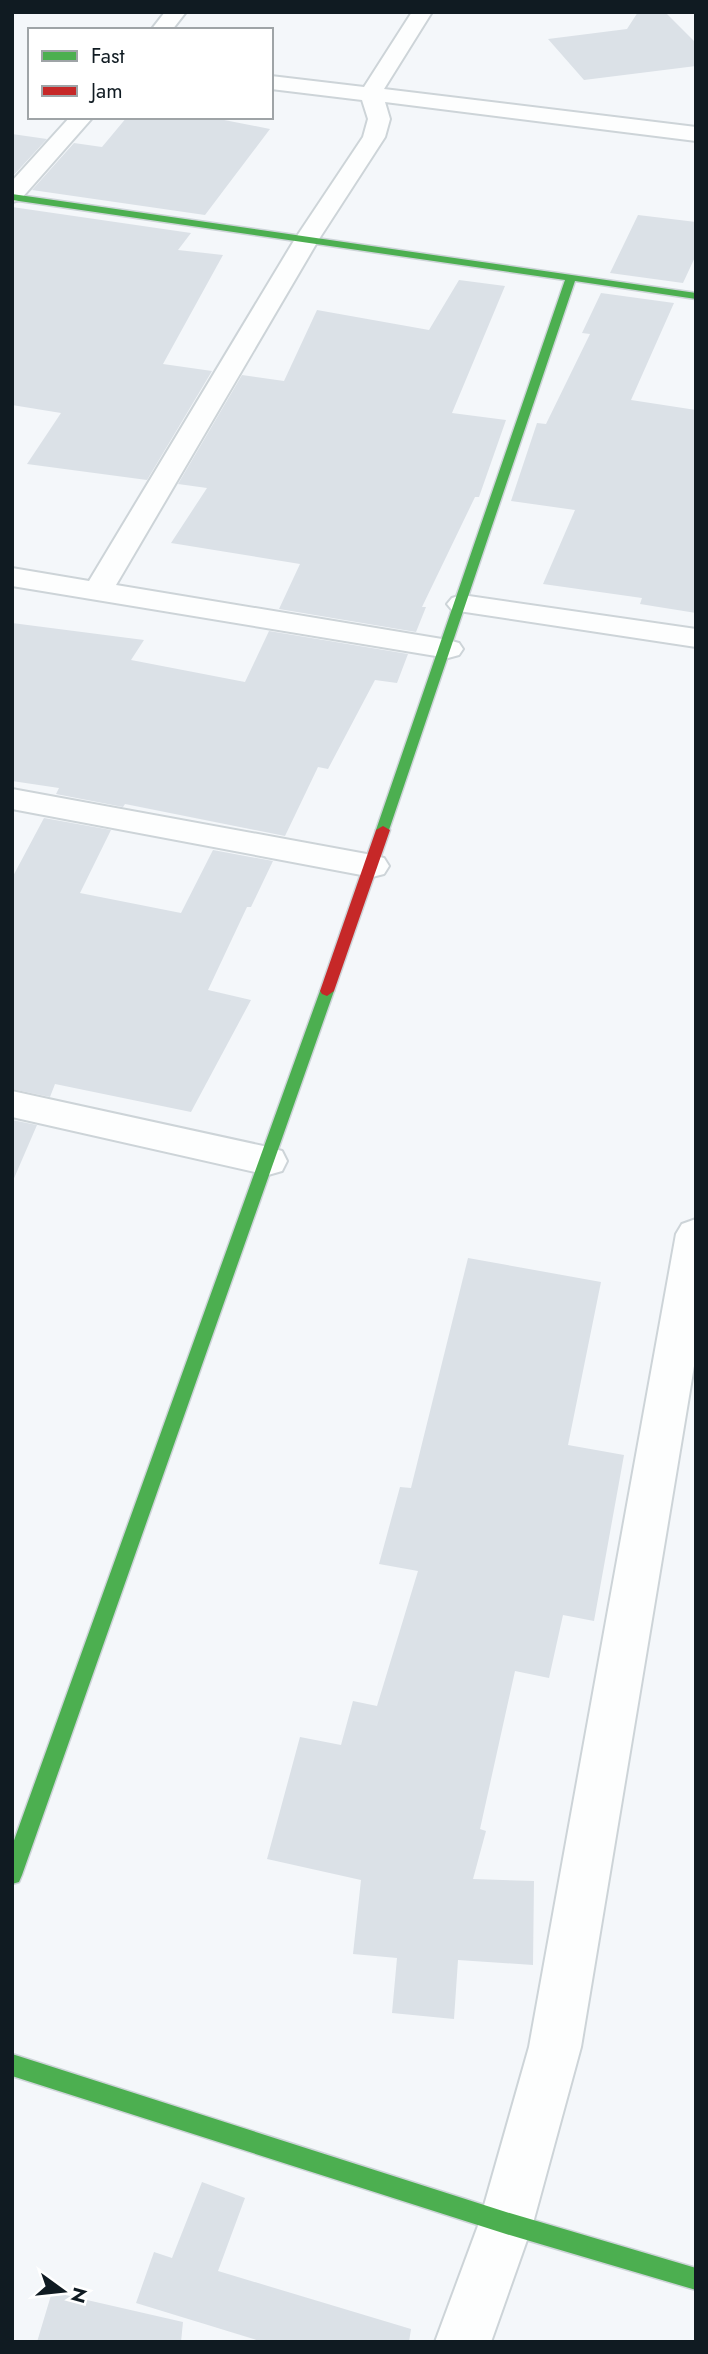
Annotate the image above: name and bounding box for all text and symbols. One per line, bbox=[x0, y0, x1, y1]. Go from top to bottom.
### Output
legend bbox=[28, 28, 273, 119]
text: Fast bbox=[91, 41, 124, 71]
text: Jam bbox=[88, 76, 123, 106]
north arrow bbox=[28, 2256, 98, 2326]
text: N bbox=[64, 2284, 94, 2306]

